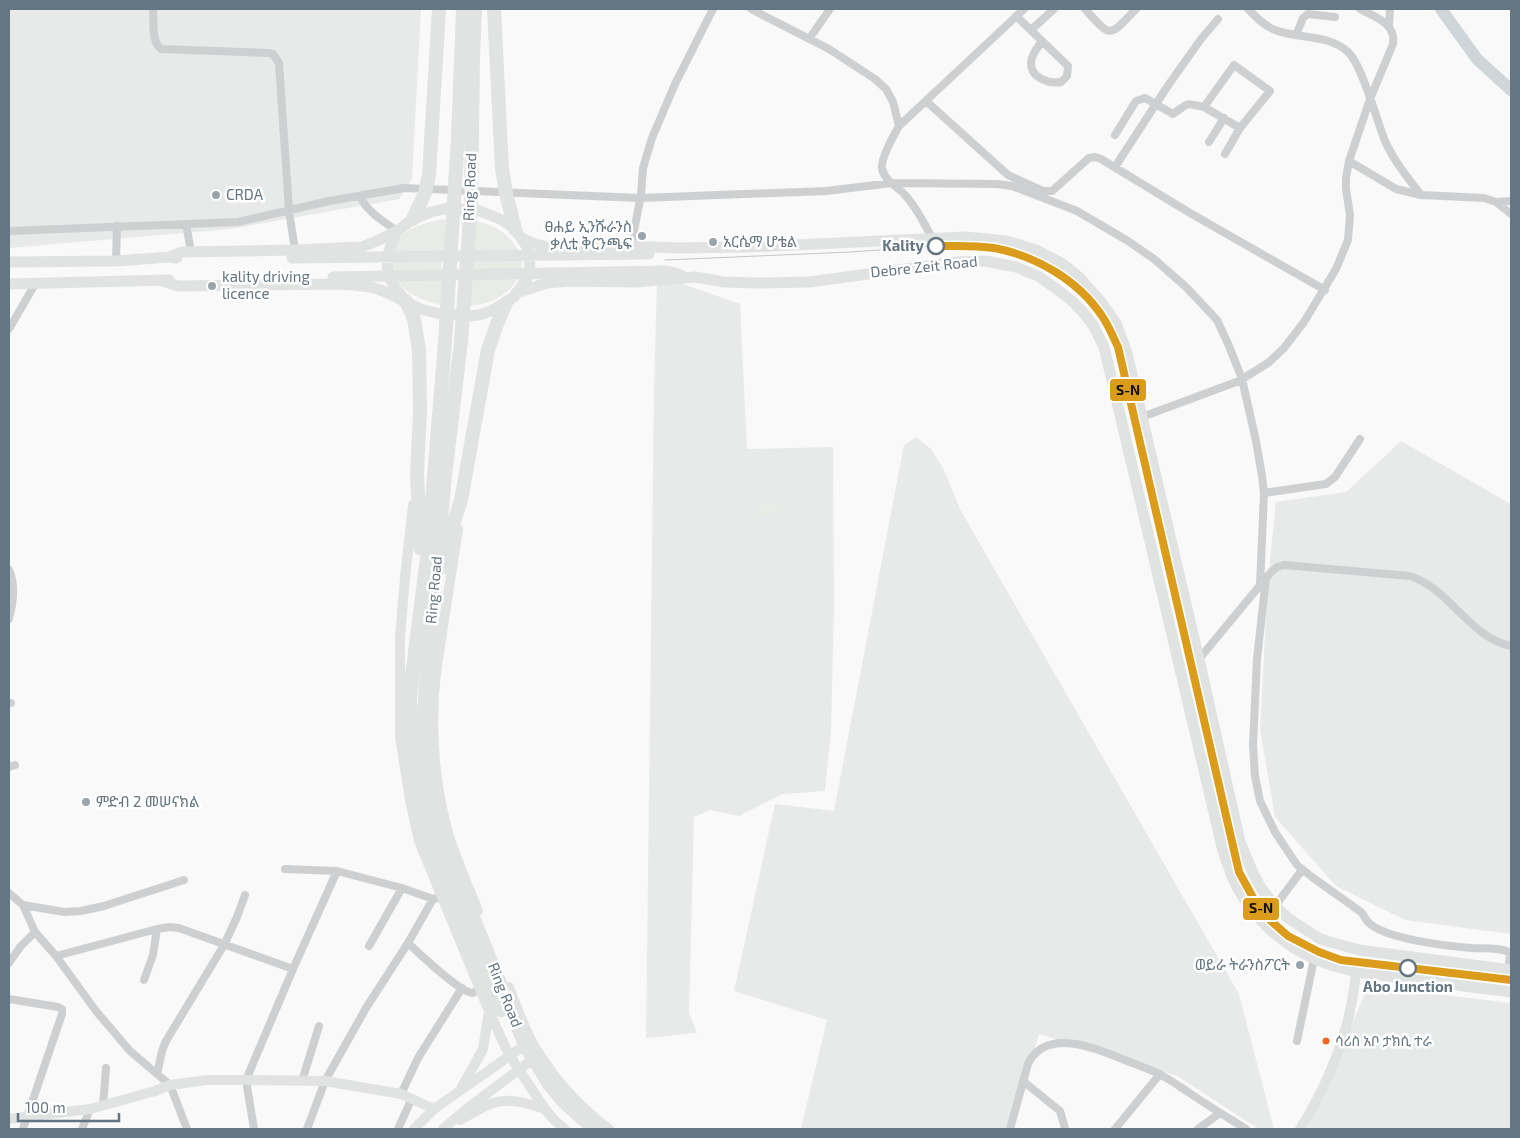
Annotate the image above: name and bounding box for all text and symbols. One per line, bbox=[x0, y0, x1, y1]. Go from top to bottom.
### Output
street label: Ring Road bbox=[459, 153, 479, 221]
place label: CRDA bbox=[226, 185, 264, 203]
marker: CRDA bbox=[210, 189, 222, 201]
place label: ፀሐይ ኢንሹራንስ ቃሊቲ ቅርንጫፍ bbox=[544, 217, 633, 252]
marker: ፀሐይ ኢንሹራንስ ቃሊቲ ቅርንጫፍ bbox=[636, 230, 648, 242]
place label: አርሴማ ሆቴል bbox=[723, 232, 797, 250]
marker: አርሴማ ሆቴል bbox=[707, 236, 719, 248]
place label: Kality bbox=[882, 236, 925, 255]
marker: Kality bbox=[927, 237, 945, 255]
street label: Debre Zeit Road bbox=[869, 251, 978, 281]
place label: kality driving licence bbox=[222, 267, 310, 302]
marker: kality driving licence bbox=[206, 280, 218, 292]
line badge: S-N bbox=[1109, 378, 1147, 402]
text: S-N bbox=[1116, 381, 1140, 398]
street label: Ring Road bbox=[421, 555, 445, 625]
place label: ምድብ 2 መሠናክል bbox=[96, 792, 199, 810]
marker: ምድብ 2 መሠናክል bbox=[80, 796, 92, 808]
line badge: S-N bbox=[1242, 897, 1280, 921]
text: S-N bbox=[1249, 899, 1273, 916]
place label: ወይራ ትራንስፖርት bbox=[1195, 955, 1290, 973]
marker: ወይራ ትራንስፖርት bbox=[1294, 959, 1306, 971]
marker: Abo Junction bbox=[1399, 959, 1417, 977]
street label: Ring Road bbox=[485, 960, 527, 1030]
place label: Abo Junction bbox=[1363, 977, 1453, 995]
place label: ሳሪስ አቦ ታክሲ ተራ bbox=[1335, 1032, 1432, 1049]
marker: ሳሪስ አቦ ታክሲ ተራ bbox=[1321, 1036, 1331, 1046]
scale bar bbox=[18, 1090, 119, 1122]
text: 100 m bbox=[25, 1098, 66, 1116]

